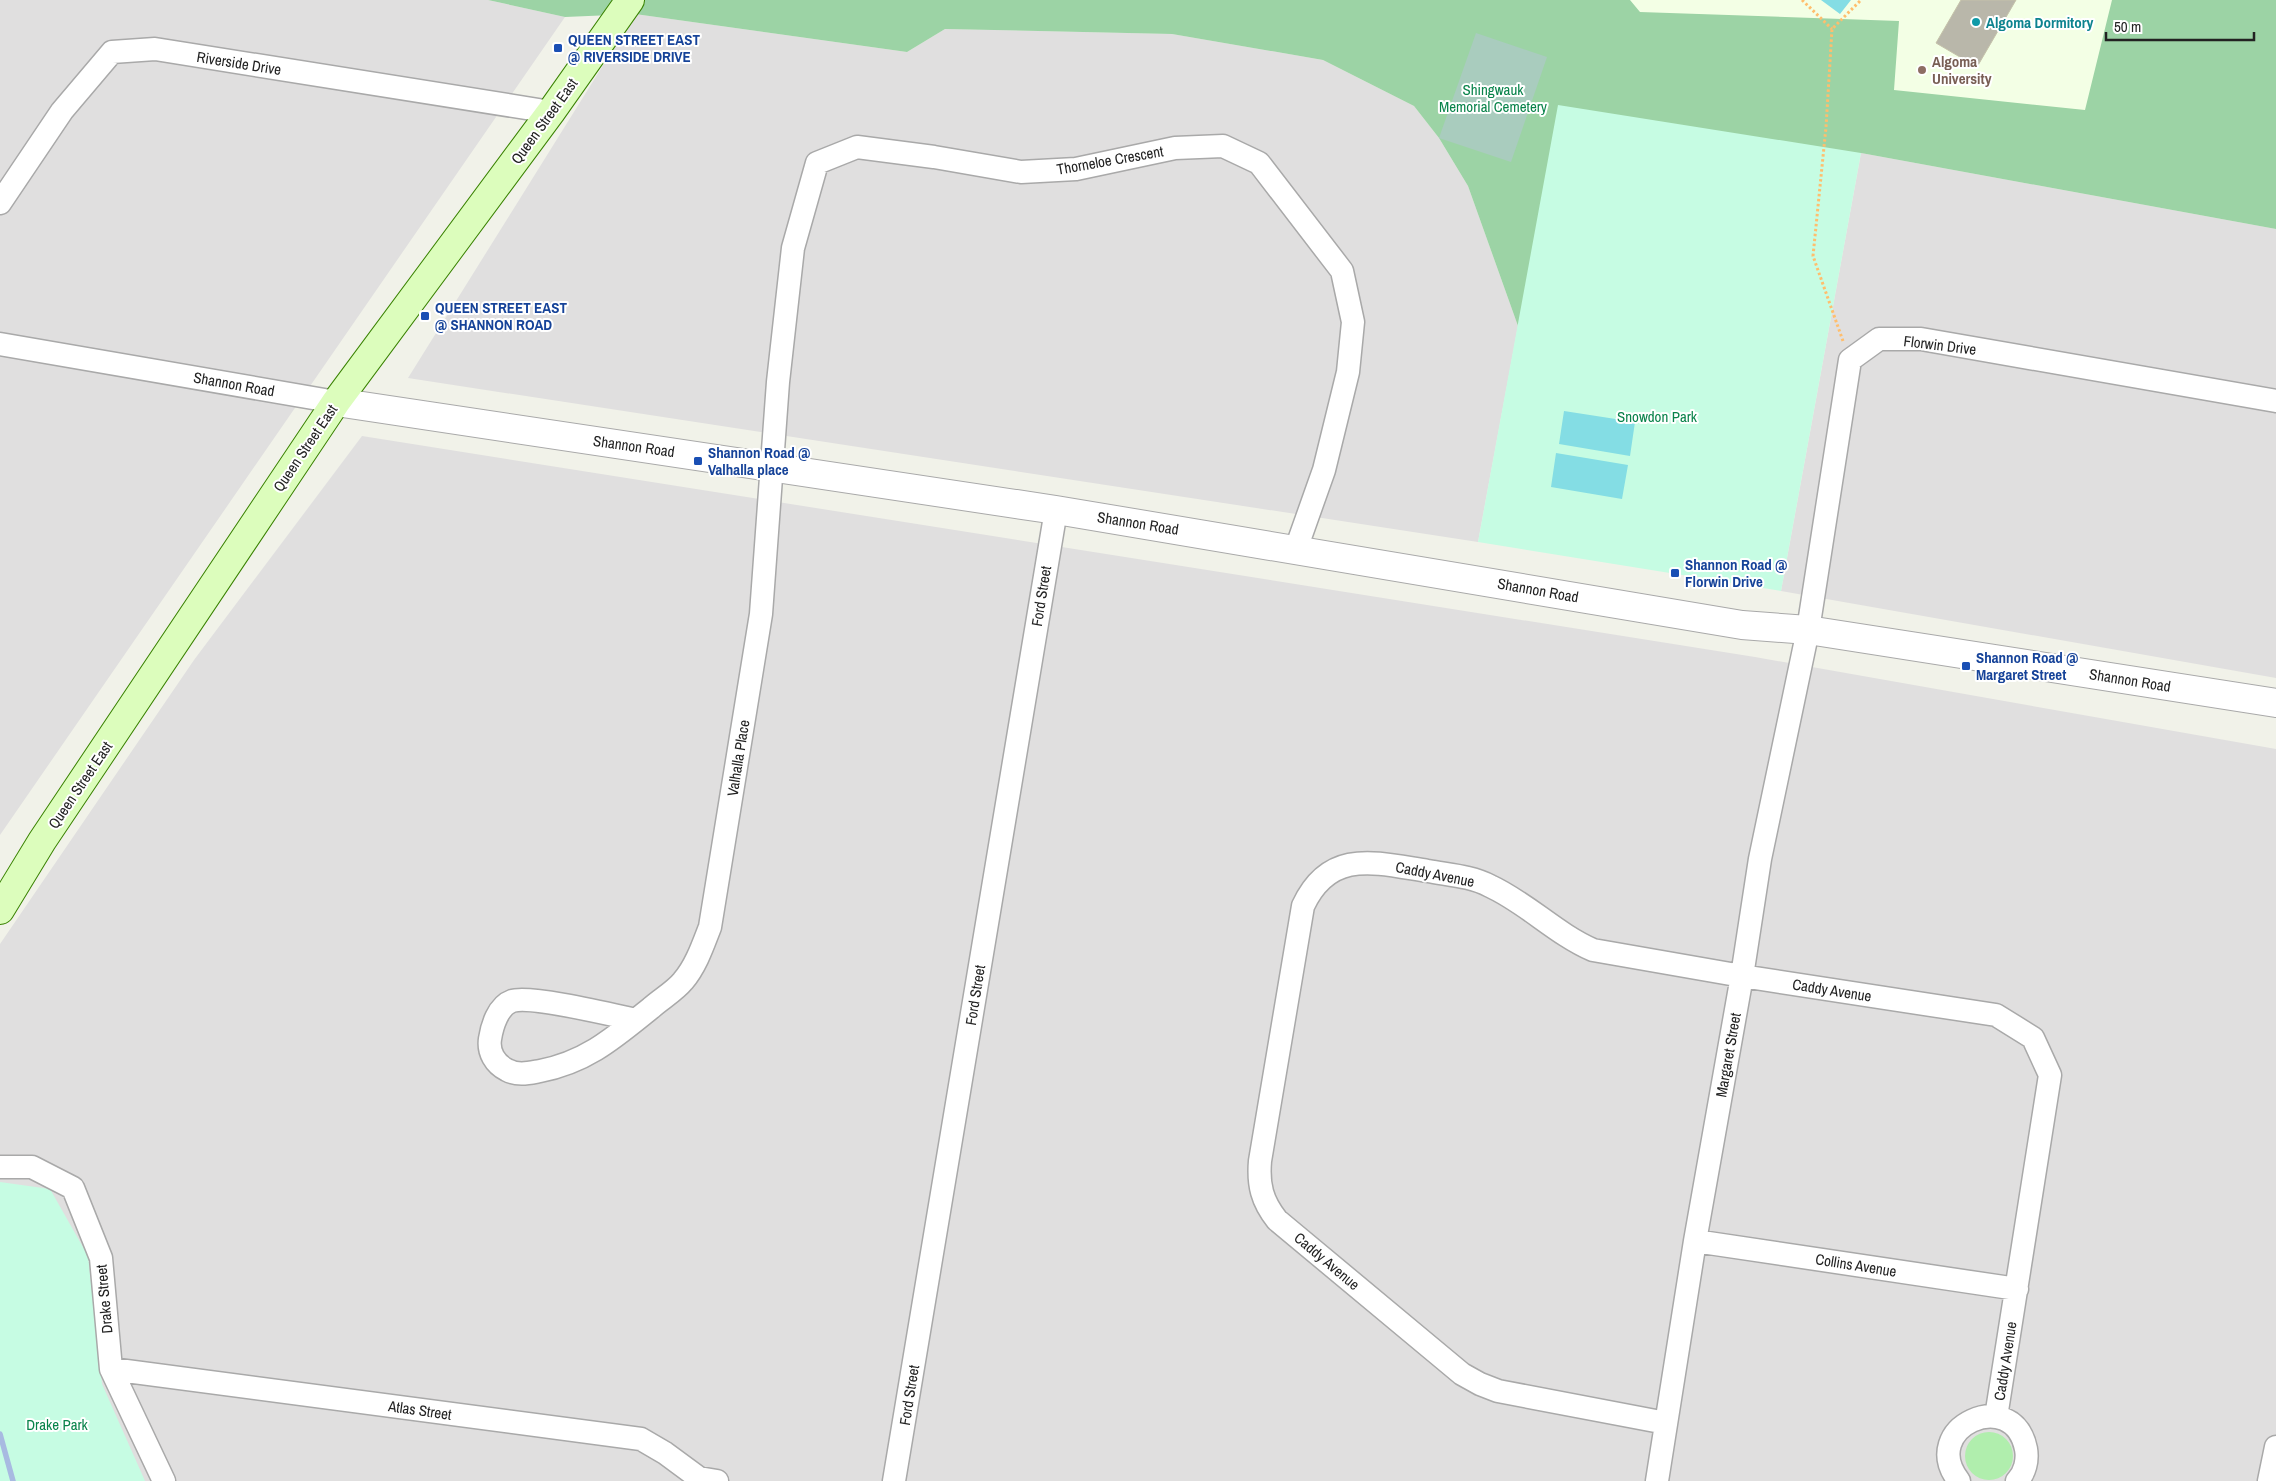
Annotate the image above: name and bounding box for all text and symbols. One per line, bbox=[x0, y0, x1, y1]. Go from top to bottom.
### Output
scale bar bbox=[2106, 10, 2254, 42]
place label: Algoma Dormitory bbox=[1986, 12, 2093, 33]
marker: Algoma Dormitory bbox=[1970, 16, 1982, 28]
text: 50 m bbox=[2114, 16, 2141, 37]
place label: QUEEN STREET EAST @ RIVERSIDE DRIVE bbox=[568, 29, 700, 67]
marker: QUEEN STREET EAST @ RIVERSIDE DRIVE bbox=[552, 42, 564, 54]
street label: Riverside Drive bbox=[195, 46, 283, 80]
place label: Algoma University bbox=[1932, 51, 1992, 89]
marker: Algoma University bbox=[1916, 64, 1928, 76]
street label: Queen Street East bbox=[506, 73, 583, 168]
park label: Shingwauk Memorial Cemetery bbox=[1439, 79, 1548, 117]
street label: Thorneloe Crescent bbox=[1055, 140, 1166, 180]
place label: QUEEN STREET EAST @ SHANNON ROAD bbox=[435, 297, 567, 335]
marker: QUEEN STREET EAST @ SHANNON ROAD bbox=[419, 310, 431, 322]
street label: Florwin Drive bbox=[1902, 330, 1978, 360]
street label: Shannon Road bbox=[192, 367, 276, 401]
street label: Queen Street East bbox=[268, 400, 342, 496]
park label: Snowdon Park bbox=[1617, 406, 1698, 427]
street label: Shannon Road bbox=[592, 430, 676, 462]
place label: Shannon Road @ Valhalla place bbox=[708, 442, 810, 480]
marker: Shannon Road @ Valhalla place bbox=[692, 455, 704, 467]
street label: Shannon Road bbox=[1096, 506, 1180, 540]
place label: Shannon Road @ Florwin Drive bbox=[1685, 554, 1787, 592]
street label: Ford Street bbox=[1026, 564, 1056, 628]
marker: Shannon Road @ Florwin Drive bbox=[1669, 567, 1681, 579]
street label: Shannon Road bbox=[1496, 573, 1580, 607]
place label: Shannon Road @ Margaret Street bbox=[1976, 647, 2078, 685]
marker: Shannon Road @ Margaret Street bbox=[1960, 660, 1972, 672]
street label: Shannon Road bbox=[2088, 663, 2172, 697]
street label: Valhalla Place bbox=[722, 718, 754, 798]
street label: Queen Street East bbox=[43, 737, 117, 833]
street label: Caddy Avenue bbox=[1394, 856, 1476, 892]
street label: Ford Street bbox=[960, 963, 990, 1027]
street label: Caddy Avenue bbox=[1791, 973, 1873, 1007]
street label: Margaret Street bbox=[1710, 1011, 1746, 1099]
street label: Caddy Avenue bbox=[1290, 1227, 1364, 1295]
street label: Collins Avenue bbox=[1814, 1248, 1898, 1282]
street label: Drake Street bbox=[90, 1263, 117, 1334]
street label: Caddy Avenue bbox=[1988, 1320, 2022, 1402]
street label: Ford Street bbox=[894, 1363, 924, 1427]
street label: Atlas Street bbox=[386, 1395, 454, 1425]
park label: Drake Park bbox=[26, 1414, 89, 1435]

